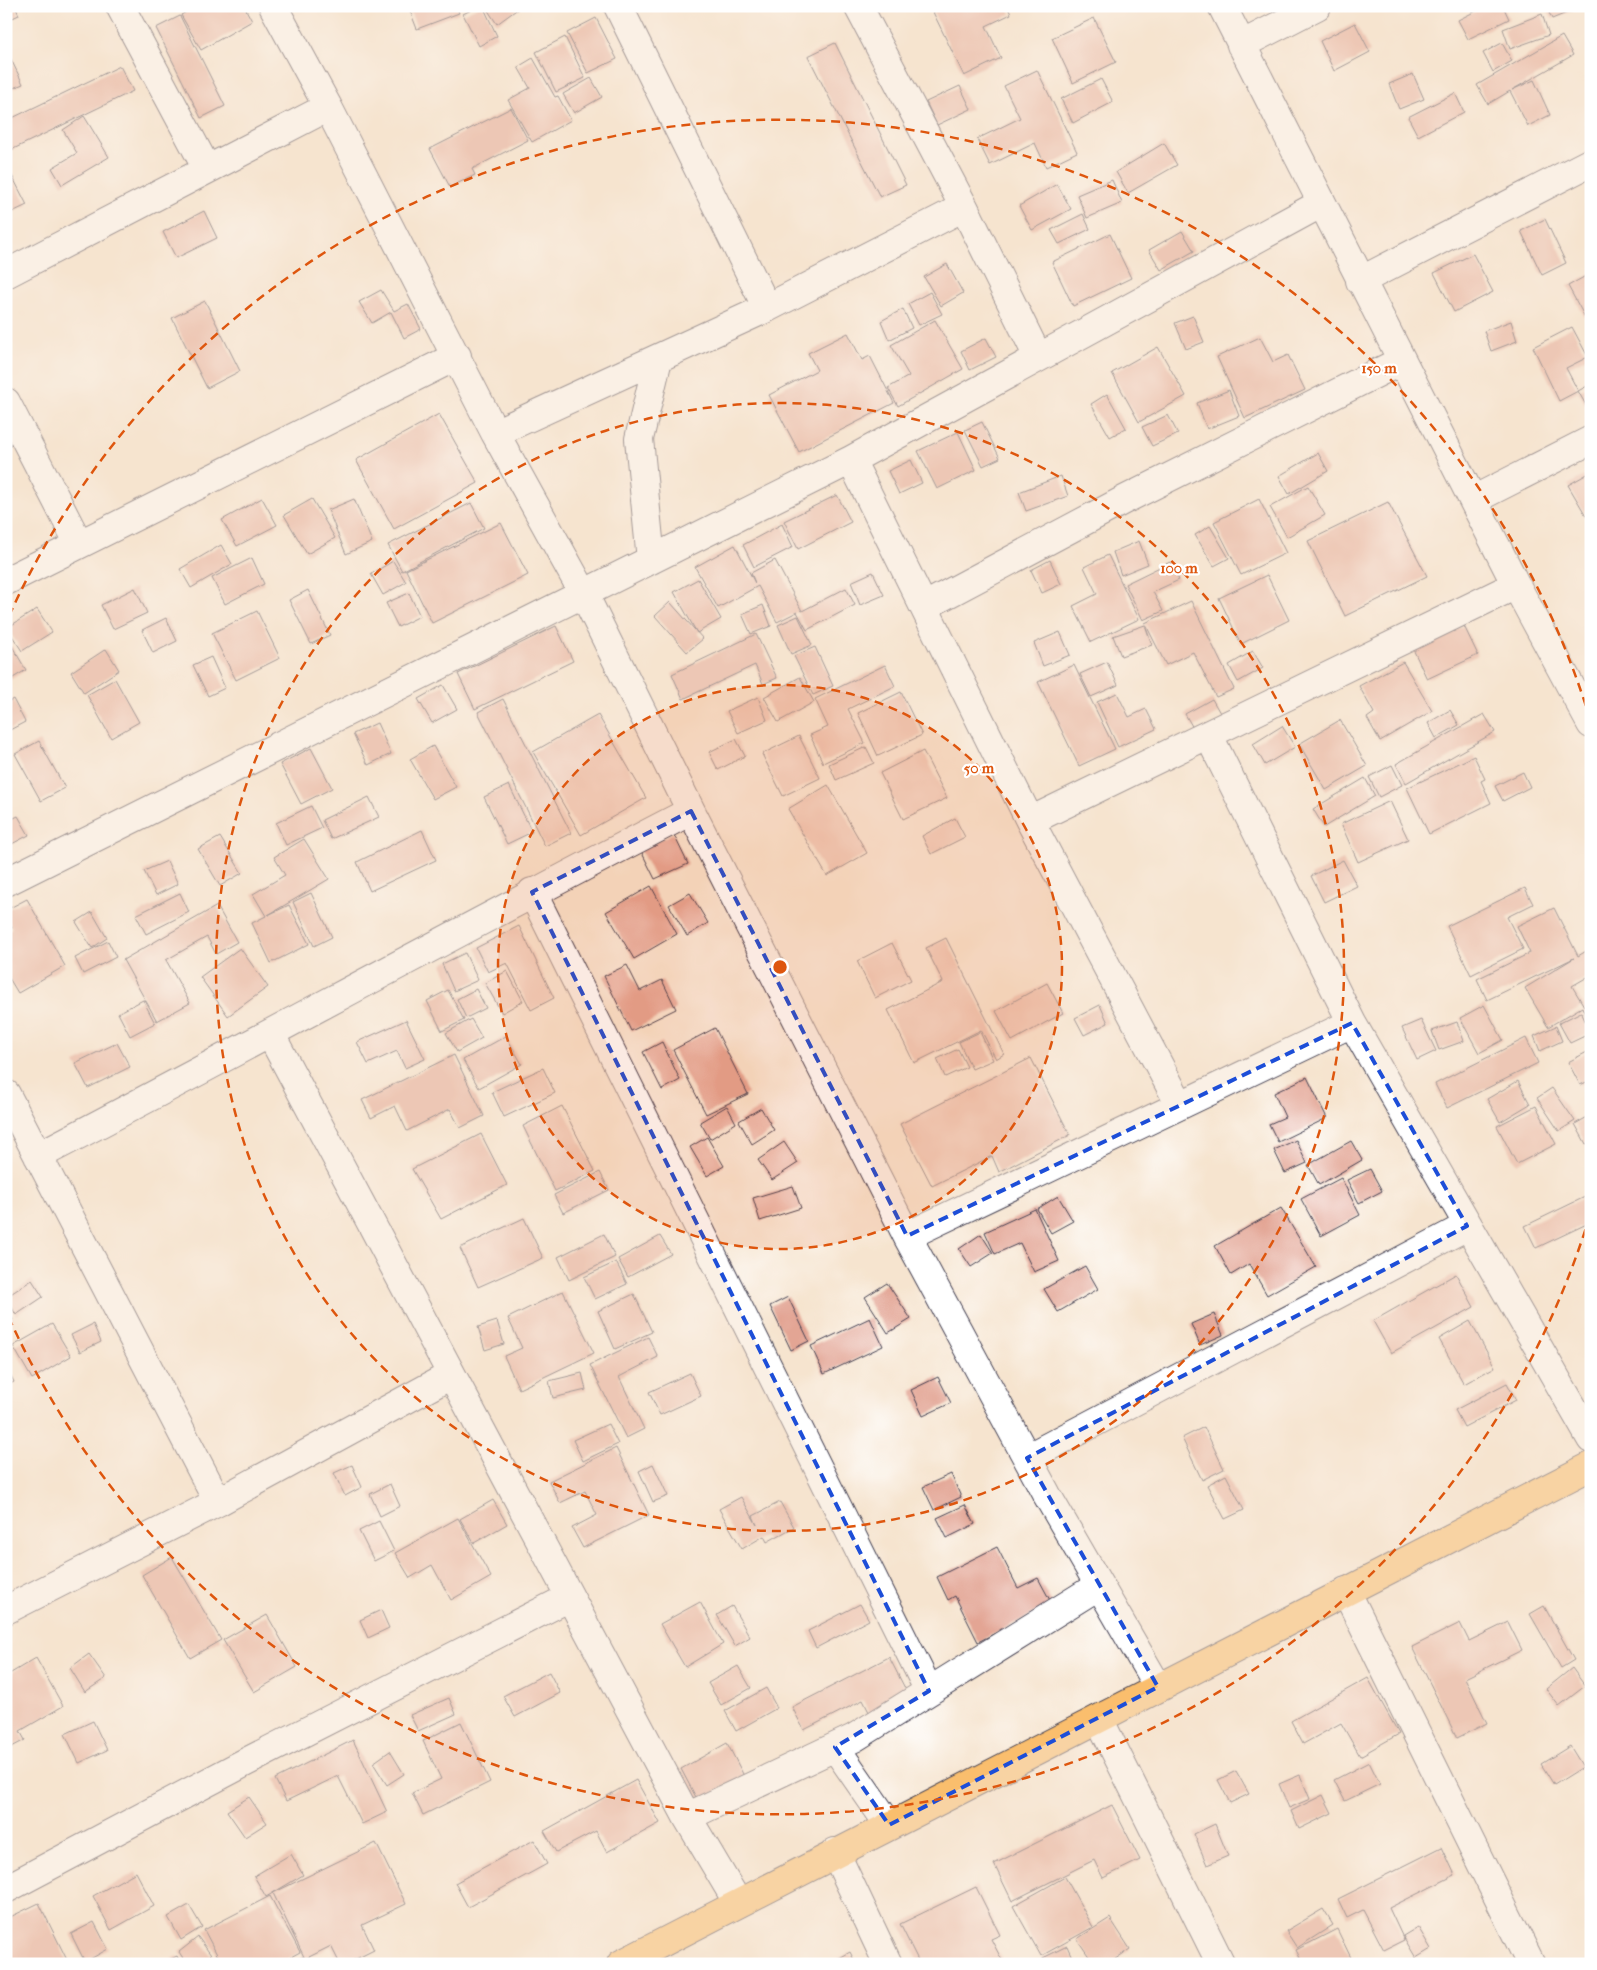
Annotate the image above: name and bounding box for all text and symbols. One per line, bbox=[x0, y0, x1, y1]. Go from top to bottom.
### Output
text: 150 m bbox=[1361, 359, 1397, 377]
text: 100 m bbox=[1160, 559, 1198, 577]
text: 50 m bbox=[964, 759, 995, 777]
centre of rings bbox=[771, 958, 789, 976]

